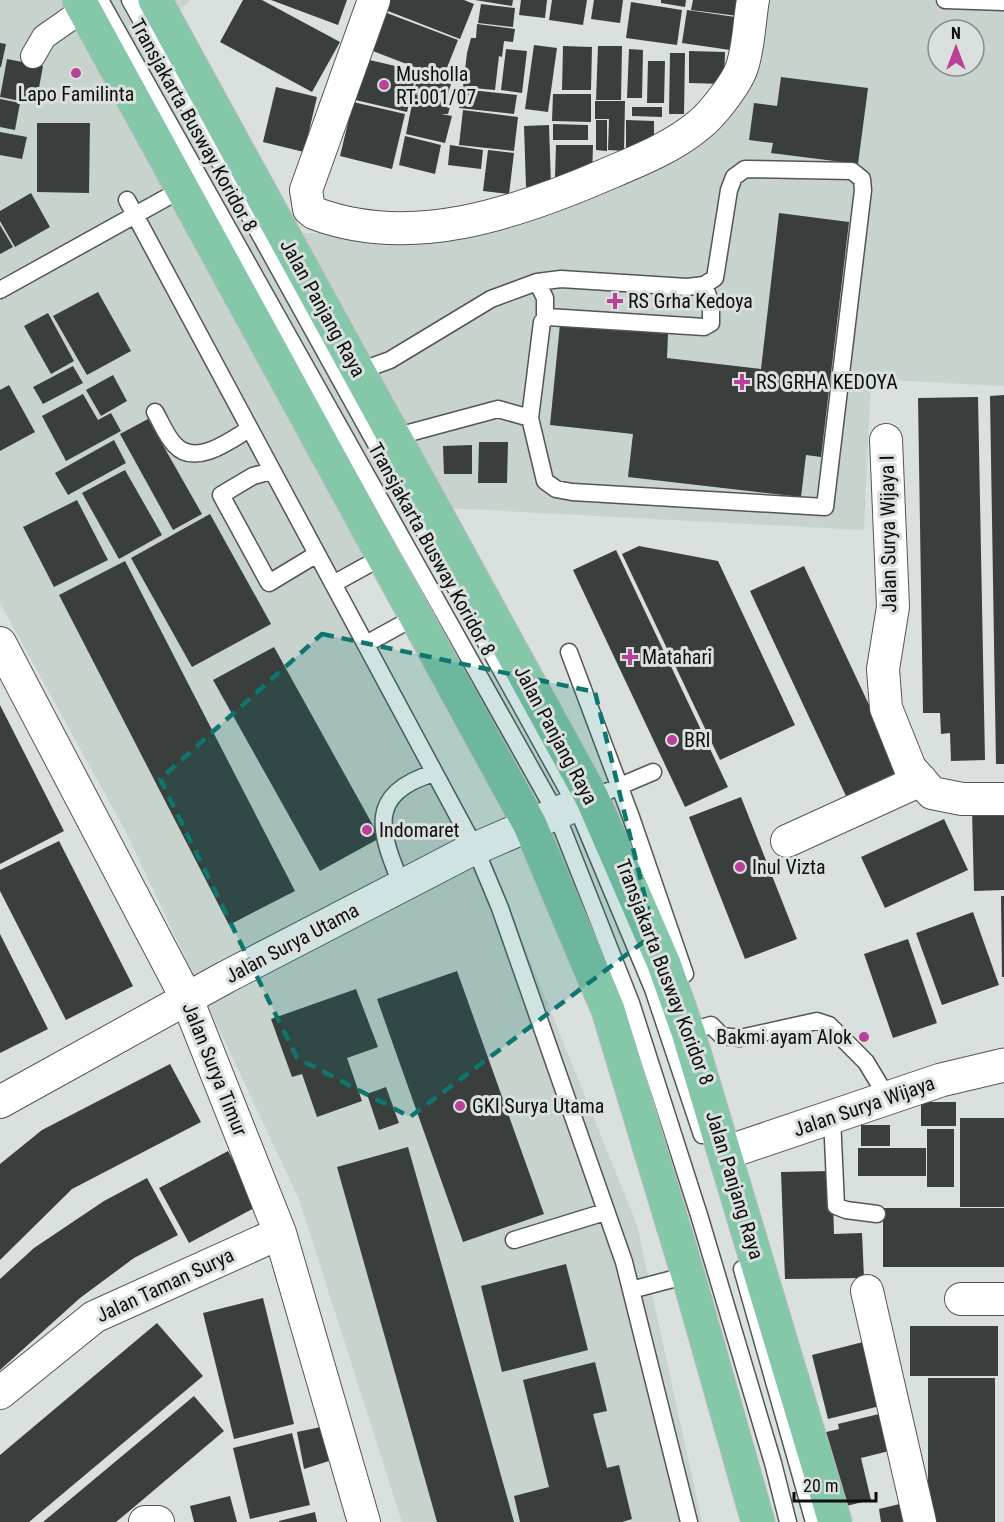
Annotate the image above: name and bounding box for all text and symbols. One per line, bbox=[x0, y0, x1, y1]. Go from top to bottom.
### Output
street label: Transjakarta Busway Koridor 8 bbox=[125, 14, 263, 236]
north arrow bbox=[926, 18, 986, 78]
text: N bbox=[951, 24, 961, 43]
place label: Musholla RT.001/07 bbox=[396, 62, 476, 109]
marker: Lapo Familinta bbox=[69, 66, 83, 80]
marker: Musholla RT.001/07 bbox=[377, 78, 391, 92]
place label: Lapo Familinta bbox=[18, 82, 134, 106]
street label: Jalan Panjang Raya bbox=[275, 235, 371, 381]
place label: RS Grha Kedoya bbox=[628, 289, 753, 313]
marker: RS Grha Kedoya bbox=[606, 292, 624, 310]
place label: RS GRHA KEDOYA bbox=[756, 370, 898, 394]
marker: RS GRHA KEDOYA bbox=[733, 373, 751, 391]
street label: Transjakarta Busway Koridor 8 bbox=[363, 438, 501, 660]
street label: Jalan Surya Wijaya I bbox=[875, 455, 901, 613]
place label: Matahari bbox=[642, 645, 712, 669]
marker: Matahari bbox=[623, 650, 637, 664]
street label: Jalan Panjang Raya bbox=[509, 661, 603, 809]
place label: BRI bbox=[684, 728, 711, 752]
marker: BRI bbox=[665, 733, 679, 747]
place label: Indomaret bbox=[379, 818, 460, 842]
marker: Indomaret bbox=[360, 823, 374, 837]
place label: Inul Vizta bbox=[752, 855, 826, 879]
street label: Transjakarta Busway Koridor 8 bbox=[611, 856, 719, 1088]
marker: Inul Vizta bbox=[733, 860, 747, 874]
street label: Jalan Surya Utama bbox=[221, 898, 363, 988]
street label: Jalan Surya Timur bbox=[177, 999, 253, 1139]
place label: Bakmi ayam Alok bbox=[716, 1025, 852, 1049]
marker: Bakmi ayam Alok bbox=[857, 1030, 871, 1044]
street label: Jalan Surya Wijaya bbox=[790, 1071, 938, 1141]
place label: GKI Surya Utama bbox=[472, 1094, 604, 1118]
marker: GKI Surya Utama bbox=[453, 1099, 467, 1113]
street label: Jalan Panjang Raya bbox=[701, 1108, 769, 1262]
street label: Jalan Taman Surya bbox=[92, 1243, 238, 1327]
scale bar bbox=[794, 1465, 876, 1503]
text: 20 m bbox=[803, 1475, 838, 1496]

